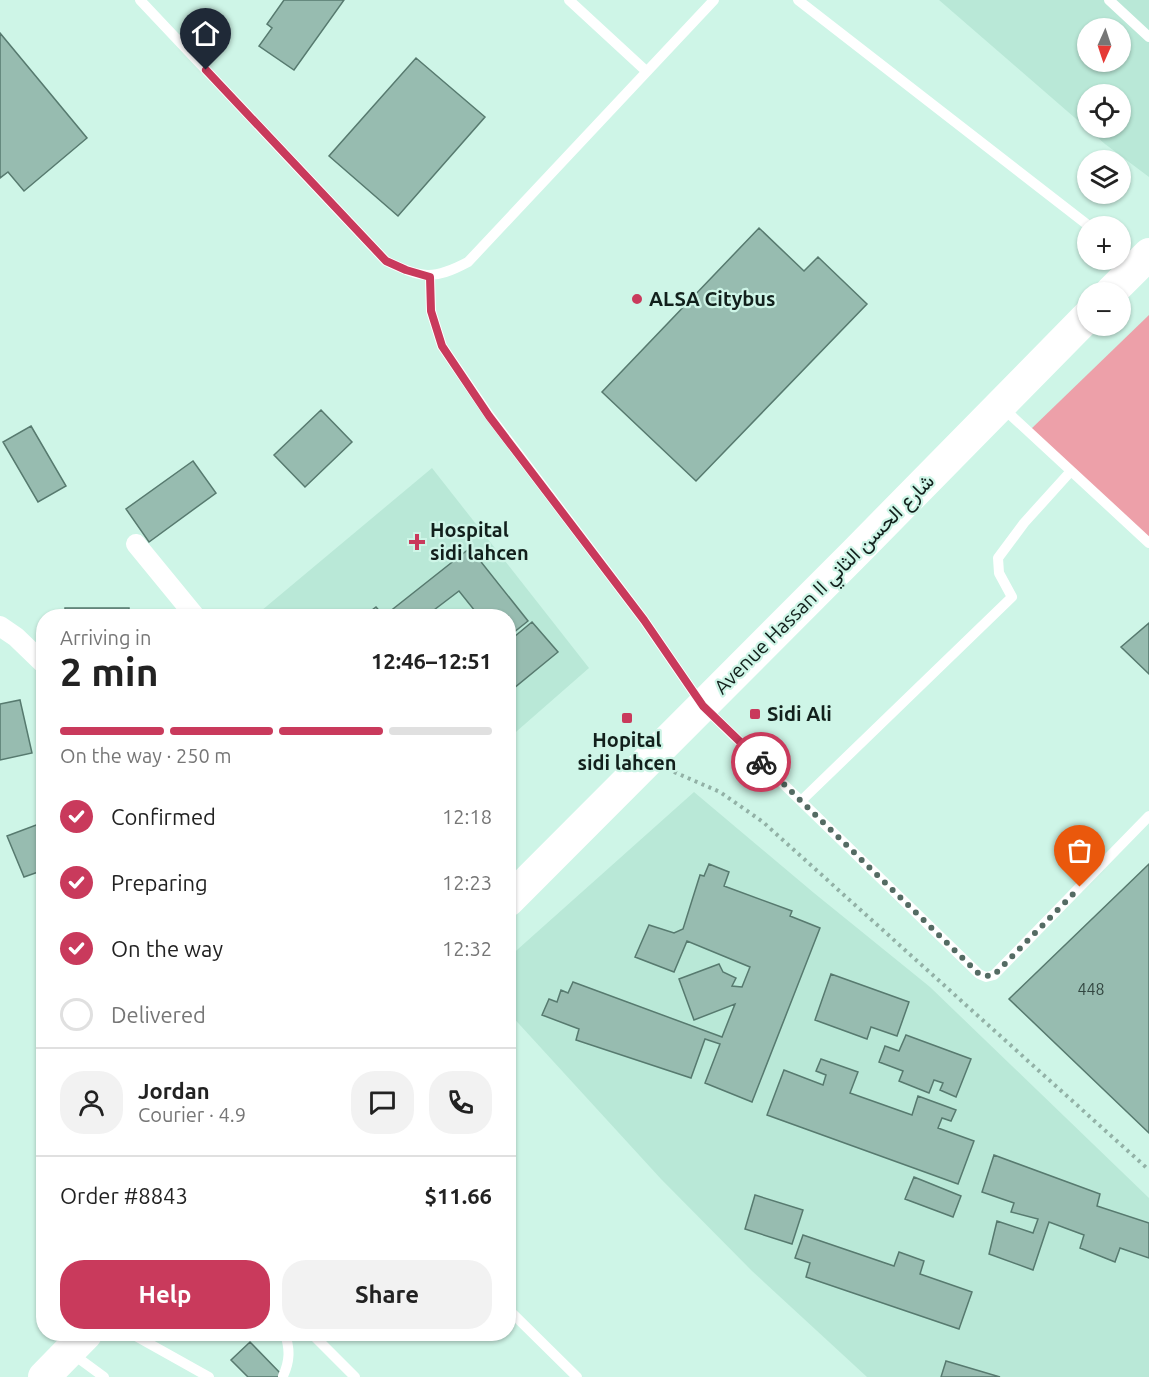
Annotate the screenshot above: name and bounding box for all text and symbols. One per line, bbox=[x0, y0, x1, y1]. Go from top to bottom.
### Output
pin bbox=[180, 8, 231, 70]
icon: home bbox=[189, 17, 222, 50]
north arrow bbox=[1077, 18, 1131, 72]
map controls bbox=[1077, 18, 1131, 336]
button: locate bbox=[1077, 84, 1131, 138]
button: layers bbox=[1077, 150, 1131, 204]
button: + bbox=[1077, 216, 1131, 270]
button: − bbox=[1077, 282, 1131, 336]
place label: ALSA Citybus bbox=[649, 287, 775, 310]
marker: ALSA Citybus bbox=[630, 292, 644, 306]
street label: Avenue Hassan II شارع الحسن الثاني bbox=[709, 469, 943, 703]
place label: Hospital sidi lahcen bbox=[430, 518, 529, 564]
marker: Hospital sidi lahcen bbox=[408, 533, 426, 551]
text: Arriving in bbox=[60, 626, 151, 649]
text: 12:46–12:51 bbox=[371, 648, 492, 673]
text: 2 min bbox=[60, 650, 159, 693]
place label: Sidi Ali bbox=[767, 702, 832, 725]
marker: Sidi Ali bbox=[748, 707, 762, 721]
marker: Hopital sidi lahcen bbox=[620, 711, 634, 725]
place label: Hopital sidi lahcen bbox=[578, 728, 676, 774]
courier bbox=[731, 732, 791, 792]
text: On the way · 250 m bbox=[60, 744, 232, 767]
icon: bike bbox=[745, 746, 778, 779]
icon: check bbox=[60, 800, 93, 833]
text: Confirmed bbox=[111, 804, 216, 829]
text: 12:18 bbox=[442, 805, 492, 828]
pin bbox=[1054, 825, 1105, 887]
icon: bag bbox=[1063, 834, 1096, 867]
icon: check bbox=[60, 866, 93, 899]
text: Preparing bbox=[111, 870, 208, 895]
text: 12:23 bbox=[442, 871, 492, 894]
icon: check bbox=[60, 932, 93, 965]
text: On the way bbox=[111, 936, 223, 961]
text: 12:32 bbox=[442, 937, 492, 960]
house number: 448 bbox=[1077, 980, 1105, 998]
text: Delivered bbox=[111, 1002, 206, 1027]
button: person bbox=[60, 1071, 123, 1134]
button: chat bbox=[351, 1071, 414, 1134]
button: phone bbox=[429, 1071, 492, 1134]
text: Jordan bbox=[138, 1078, 210, 1103]
text: Courier · 4.9 bbox=[138, 1103, 246, 1126]
text: Order #8843 bbox=[60, 1183, 188, 1208]
text: $11.66 bbox=[425, 1183, 492, 1208]
button: Help bbox=[60, 1260, 270, 1329]
button: Share bbox=[282, 1260, 492, 1329]

